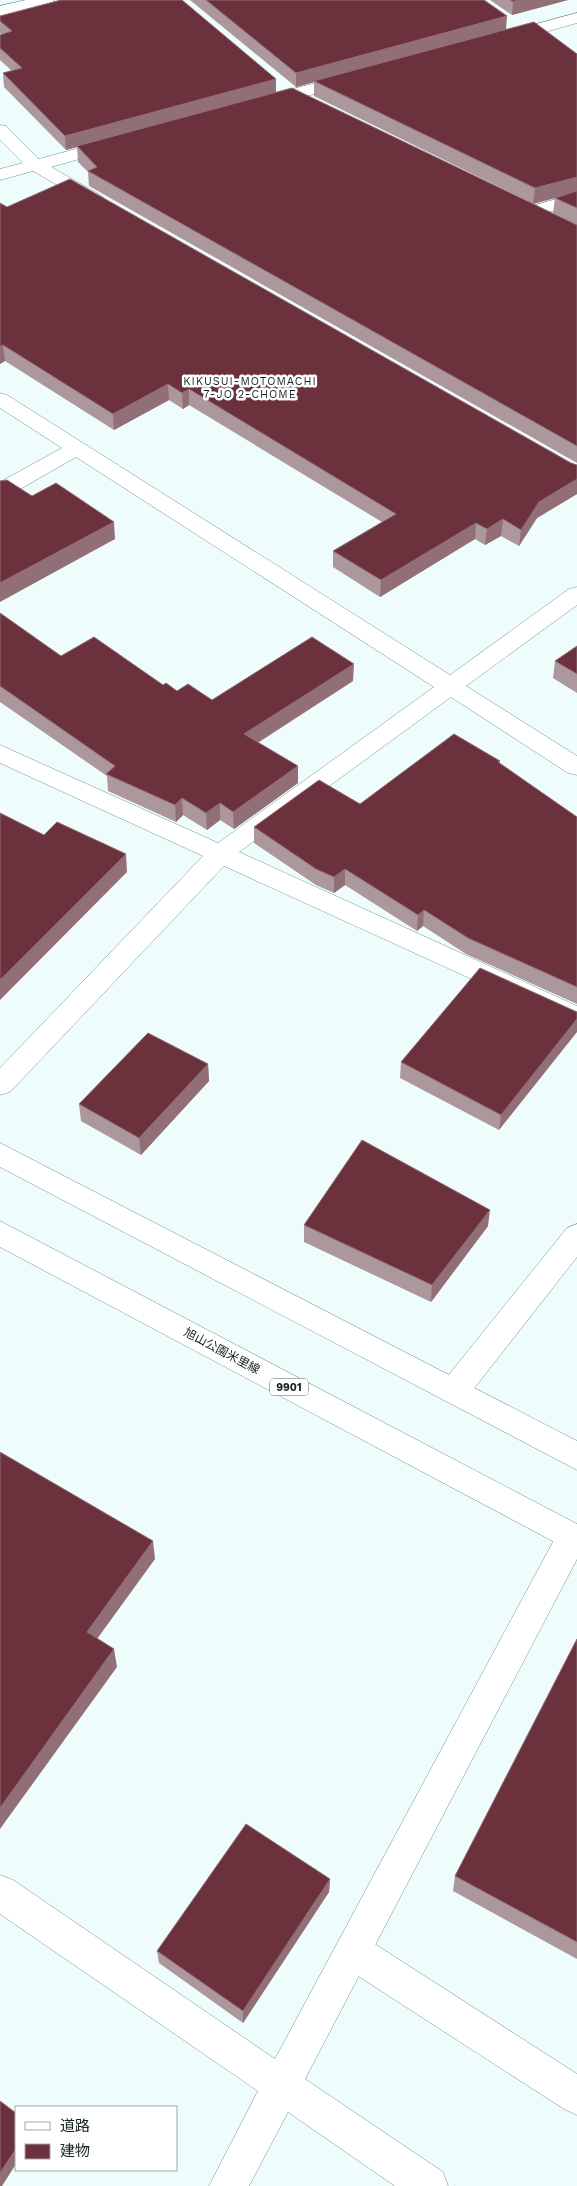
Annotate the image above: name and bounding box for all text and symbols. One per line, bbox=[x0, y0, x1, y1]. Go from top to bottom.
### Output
district label: KIKUSUI-MOTOMACHI 7-JO 2-CHOME bbox=[183, 375, 317, 401]
street label: 旭山公園米里線 bbox=[182, 1325, 262, 1377]
road number: 9901 bbox=[270, 1378, 308, 1395]
legend bbox=[15, 2106, 178, 2171]
text: 道路 bbox=[60, 2117, 90, 2135]
text: 建物 bbox=[60, 2142, 90, 2160]

